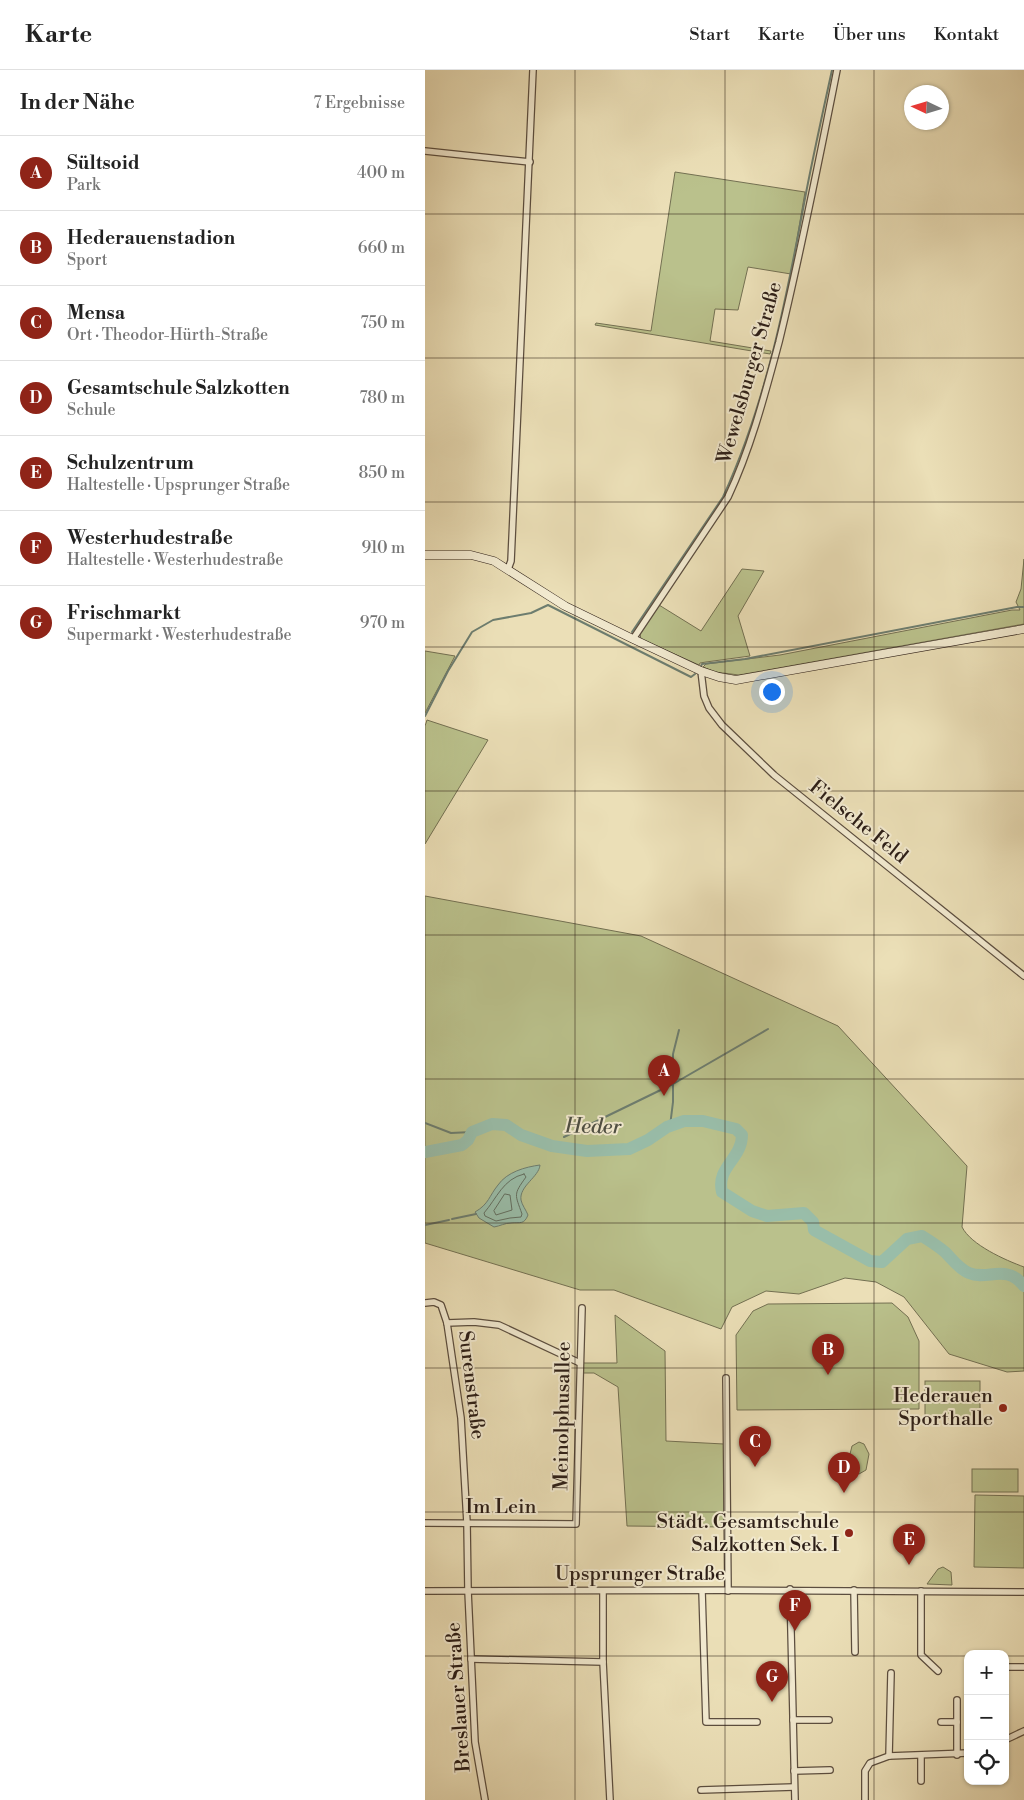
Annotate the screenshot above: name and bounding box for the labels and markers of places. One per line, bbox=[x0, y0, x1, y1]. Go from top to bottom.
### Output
pin: A bbox=[648, 1055, 680, 1096]
pin: B bbox=[812, 1334, 844, 1375]
place label: Hederauen Sporthalle bbox=[893, 1384, 993, 1432]
marker: Hederauen Sporthalle bbox=[997, 1402, 1009, 1414]
pin: C bbox=[739, 1426, 771, 1467]
pin: D bbox=[828, 1452, 860, 1493]
place label: Städt. Gesamtschule Salzkotten Sek. I bbox=[657, 1510, 839, 1558]
pin: E bbox=[893, 1524, 925, 1565]
marker: Städt. Gesamtschule Salzkotten Sek. I bbox=[843, 1527, 855, 1539]
pin: F bbox=[779, 1590, 811, 1631]
pin: G bbox=[756, 1661, 788, 1702]

